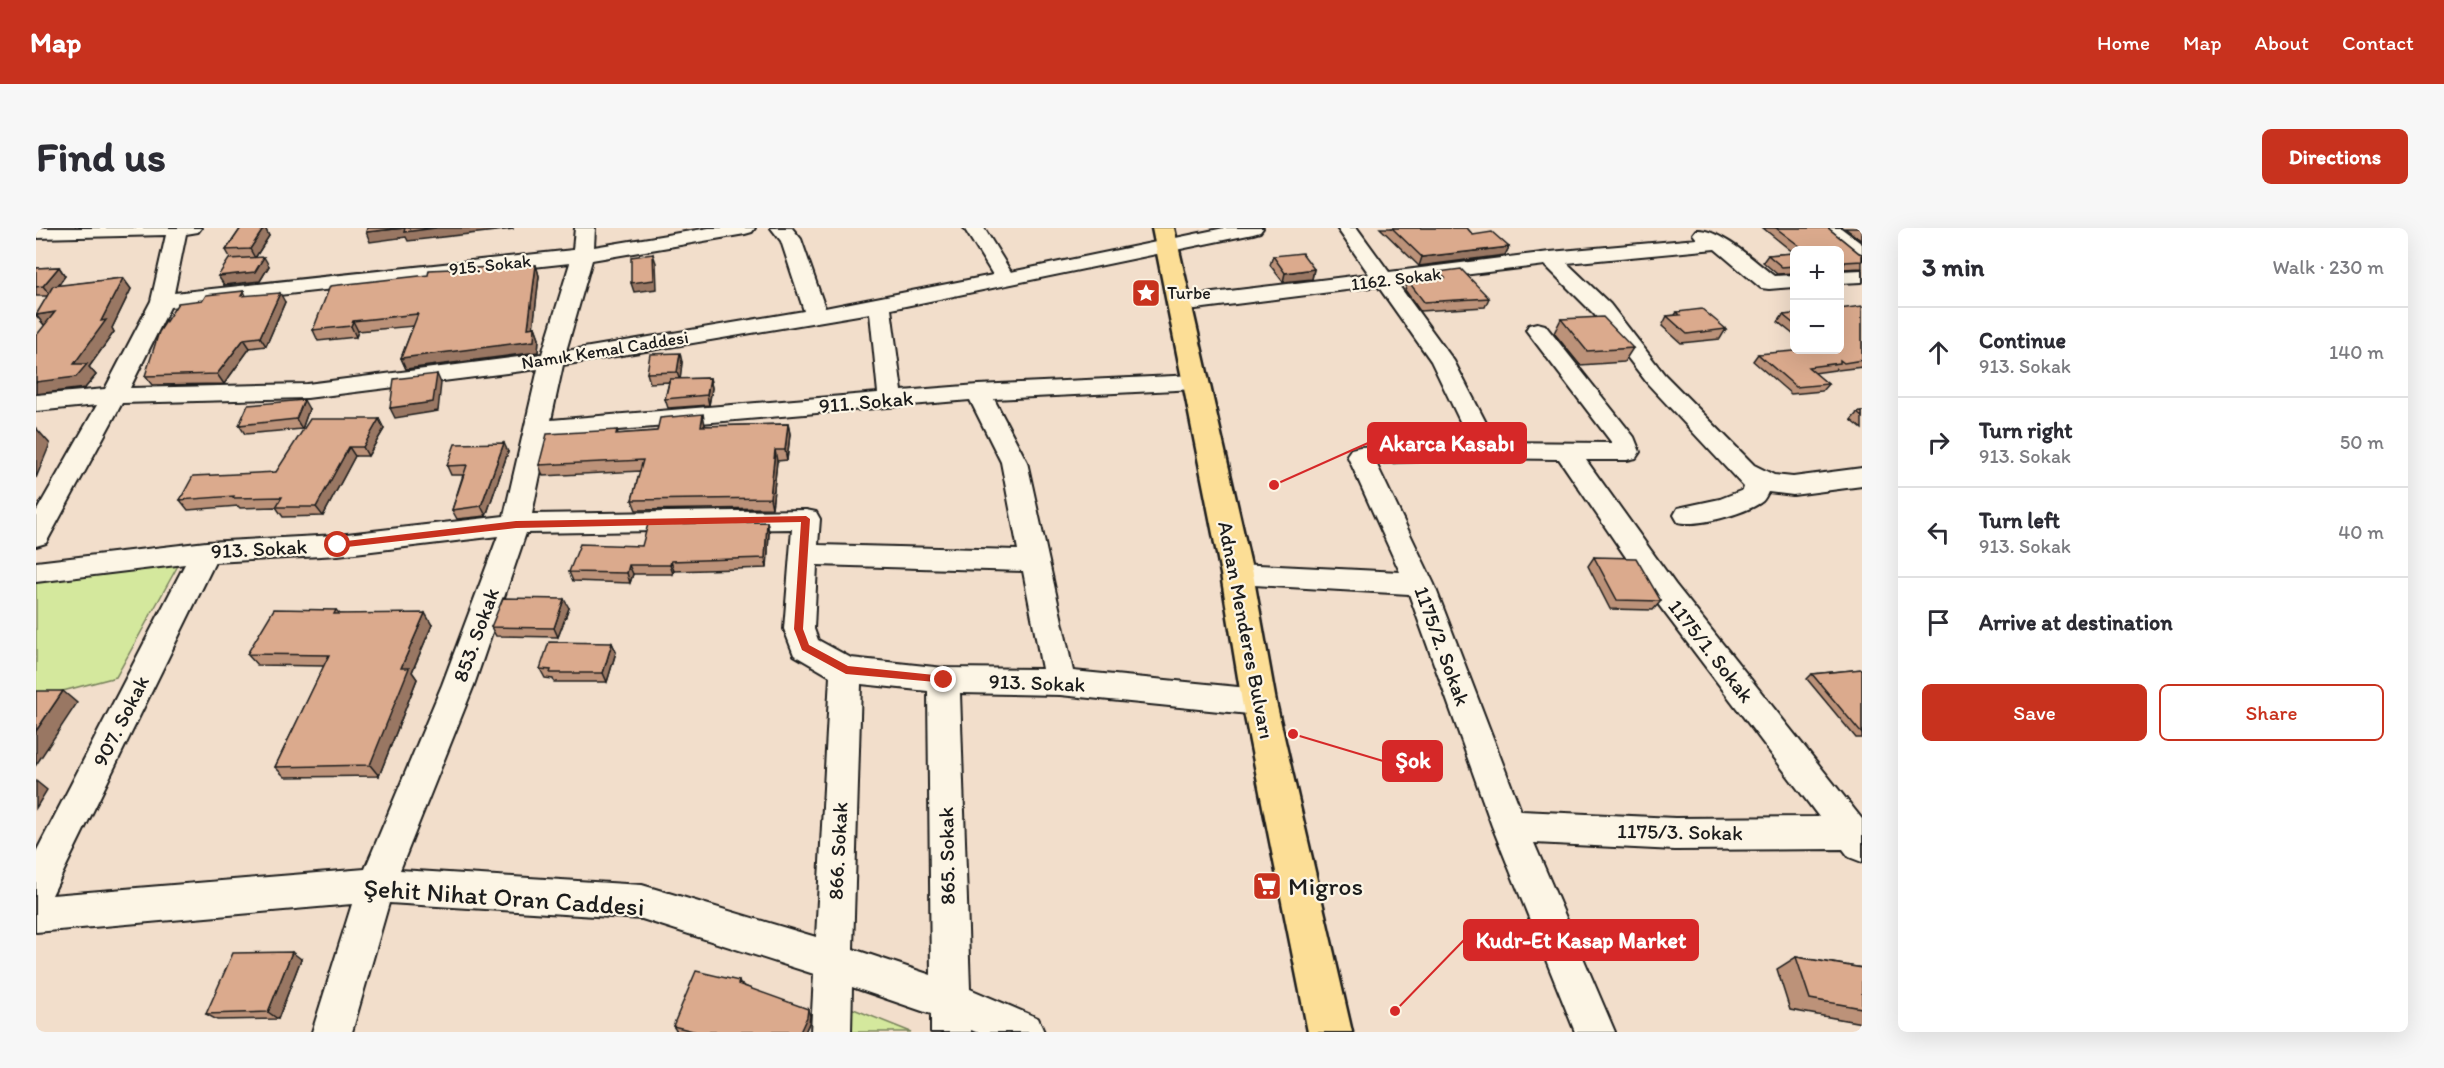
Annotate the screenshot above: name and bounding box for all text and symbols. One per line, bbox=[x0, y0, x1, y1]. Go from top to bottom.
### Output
text: Map bbox=[30, 25, 81, 59]
text: Home bbox=[2097, 30, 2150, 55]
text: Map bbox=[2183, 30, 2222, 55]
text: About bbox=[2255, 30, 2309, 55]
text: Contact bbox=[2342, 30, 2414, 55]
button: Directions bbox=[2262, 129, 2408, 184]
text: Find us bbox=[36, 131, 166, 182]
map controls bbox=[1790, 246, 1844, 354]
button: + bbox=[1790, 246, 1844, 300]
street label: 915. Sokak bbox=[448, 250, 532, 280]
text: 3 min bbox=[1922, 251, 1984, 283]
text: Walk · 230 m bbox=[2272, 255, 2384, 279]
street label: 1162. Sokak bbox=[1350, 263, 1442, 295]
place icon: Turbe bbox=[1130, 277, 1162, 309]
place label: Turbe bbox=[1167, 282, 1211, 304]
button: − bbox=[1790, 300, 1844, 354]
street label: Namık Kemal Caddesi bbox=[520, 326, 690, 374]
text: Continue bbox=[1979, 327, 2066, 354]
icon: ahead bbox=[1922, 336, 1955, 369]
text: 140 m bbox=[2329, 340, 2384, 364]
text: 913. Sokak bbox=[1979, 354, 2071, 378]
street label: 911. Sokak bbox=[818, 385, 915, 418]
text: Turn right bbox=[1979, 417, 2073, 444]
callout: Akarca Kasabı bbox=[1368, 423, 1526, 463]
icon: right bbox=[1922, 426, 1955, 459]
text: Akarca Kasabı bbox=[1378, 430, 1515, 457]
text: 50 m bbox=[2340, 430, 2384, 454]
text: 913. Sokak bbox=[1979, 444, 2071, 468]
text: Turn left bbox=[1979, 507, 2060, 534]
icon: left bbox=[1922, 516, 1955, 549]
street label: Adnan Menderes Bulvarı bbox=[1213, 519, 1280, 741]
text: 40 m bbox=[2338, 520, 2384, 544]
route start bbox=[324, 531, 350, 557]
street label: 913. Sokak bbox=[210, 533, 308, 564]
text: 913. Sokak bbox=[1979, 534, 2071, 558]
street label: 1175/2. Sokak bbox=[1409, 583, 1476, 709]
street label: 853. Sokak bbox=[447, 584, 504, 685]
street label: 1175/1. Sokak bbox=[1663, 594, 1760, 707]
icon: arrive bbox=[1922, 606, 1955, 639]
text: Arrive at destination bbox=[1979, 609, 2173, 636]
route end bbox=[930, 666, 956, 692]
street label: 913. Sokak bbox=[988, 668, 1086, 697]
street label: 907. Sokak bbox=[87, 671, 154, 770]
button: Save bbox=[1922, 684, 2147, 741]
button: Share bbox=[2159, 684, 2384, 741]
callout: Şok bbox=[1383, 741, 1442, 781]
text: Şok bbox=[1395, 747, 1431, 774]
street label: 866. Sokak bbox=[822, 801, 853, 901]
street label: 865. Sokak bbox=[933, 807, 960, 905]
street label: 1175/3. Sokak bbox=[1617, 818, 1743, 845]
supermarket icon: Migros bbox=[1251, 870, 1283, 902]
place label: Migros bbox=[1288, 870, 1363, 902]
street label: Şehit Nihat Oran Caddesi bbox=[362, 871, 646, 923]
callout: Kudr-Et Kasap Market bbox=[1464, 920, 1698, 960]
text: Kudr-Et Kasap Market bbox=[1476, 927, 1687, 954]

